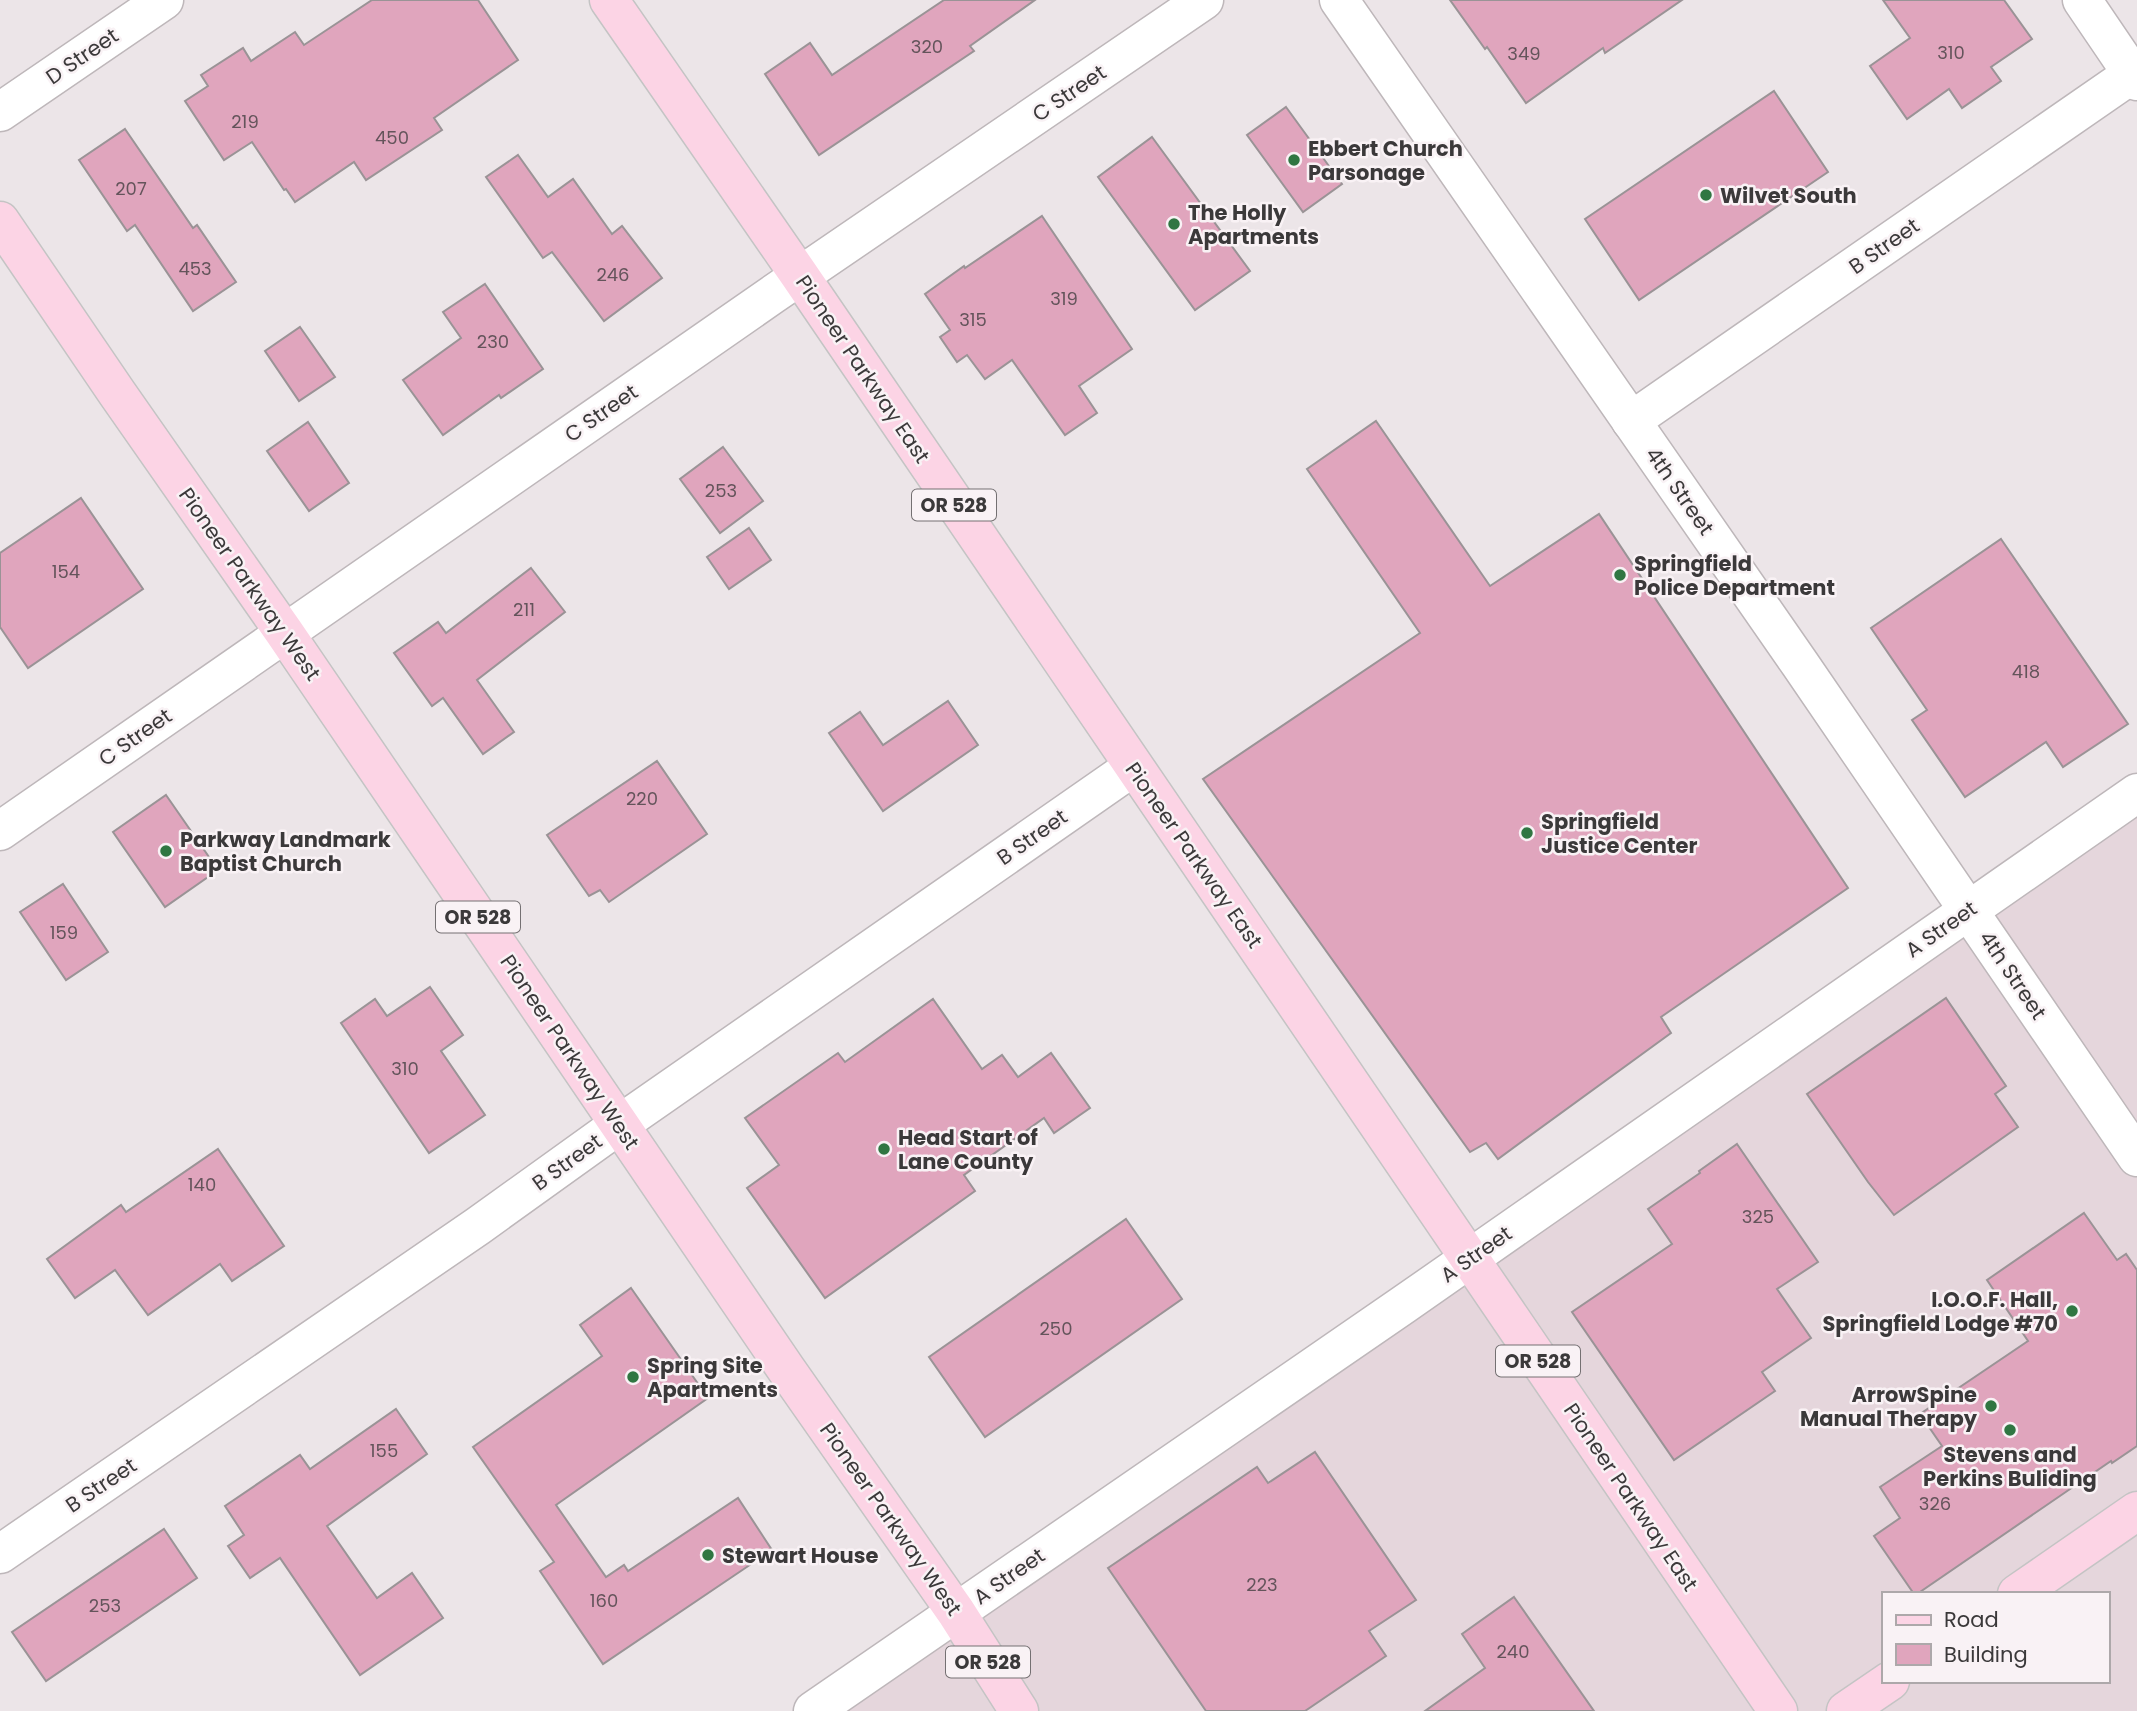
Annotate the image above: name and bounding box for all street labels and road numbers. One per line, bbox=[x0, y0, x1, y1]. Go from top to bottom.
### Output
street label: D Street bbox=[40, 21, 124, 91]
street label: C Street bbox=[1026, 58, 1112, 128]
street label: B Street bbox=[1843, 211, 1925, 281]
street label: Pioneer Parkway East bbox=[789, 269, 937, 469]
street label: C Street bbox=[559, 377, 643, 449]
street label: 4th Street bbox=[1639, 441, 1721, 541]
street label: Pioneer Parkway West bbox=[172, 482, 328, 686]
road number: OR 528 bbox=[912, 490, 996, 520]
street label: C Street bbox=[93, 701, 177, 773]
street label: Pioneer Parkway East bbox=[1119, 756, 1269, 954]
street label: B Street bbox=[991, 802, 1073, 872]
street label: A Street bbox=[1899, 894, 1983, 964]
road number: OR 528 bbox=[436, 902, 520, 932]
street label: 4th Street bbox=[1973, 925, 2053, 1025]
street label: Pioneer Parkway West bbox=[494, 949, 646, 1155]
street label: B Street bbox=[526, 1127, 608, 1197]
street label: A Street bbox=[1434, 1219, 1518, 1289]
road number: OR 528 bbox=[1496, 1345, 1580, 1376]
street label: Pioneer Parkway East bbox=[1557, 1397, 1705, 1597]
street label: Pioneer Parkway West bbox=[813, 1417, 969, 1621]
street label: B Street bbox=[60, 1451, 142, 1519]
street label: A Street bbox=[967, 1541, 1051, 1611]
road number: OR 528 bbox=[946, 1646, 1030, 1678]

